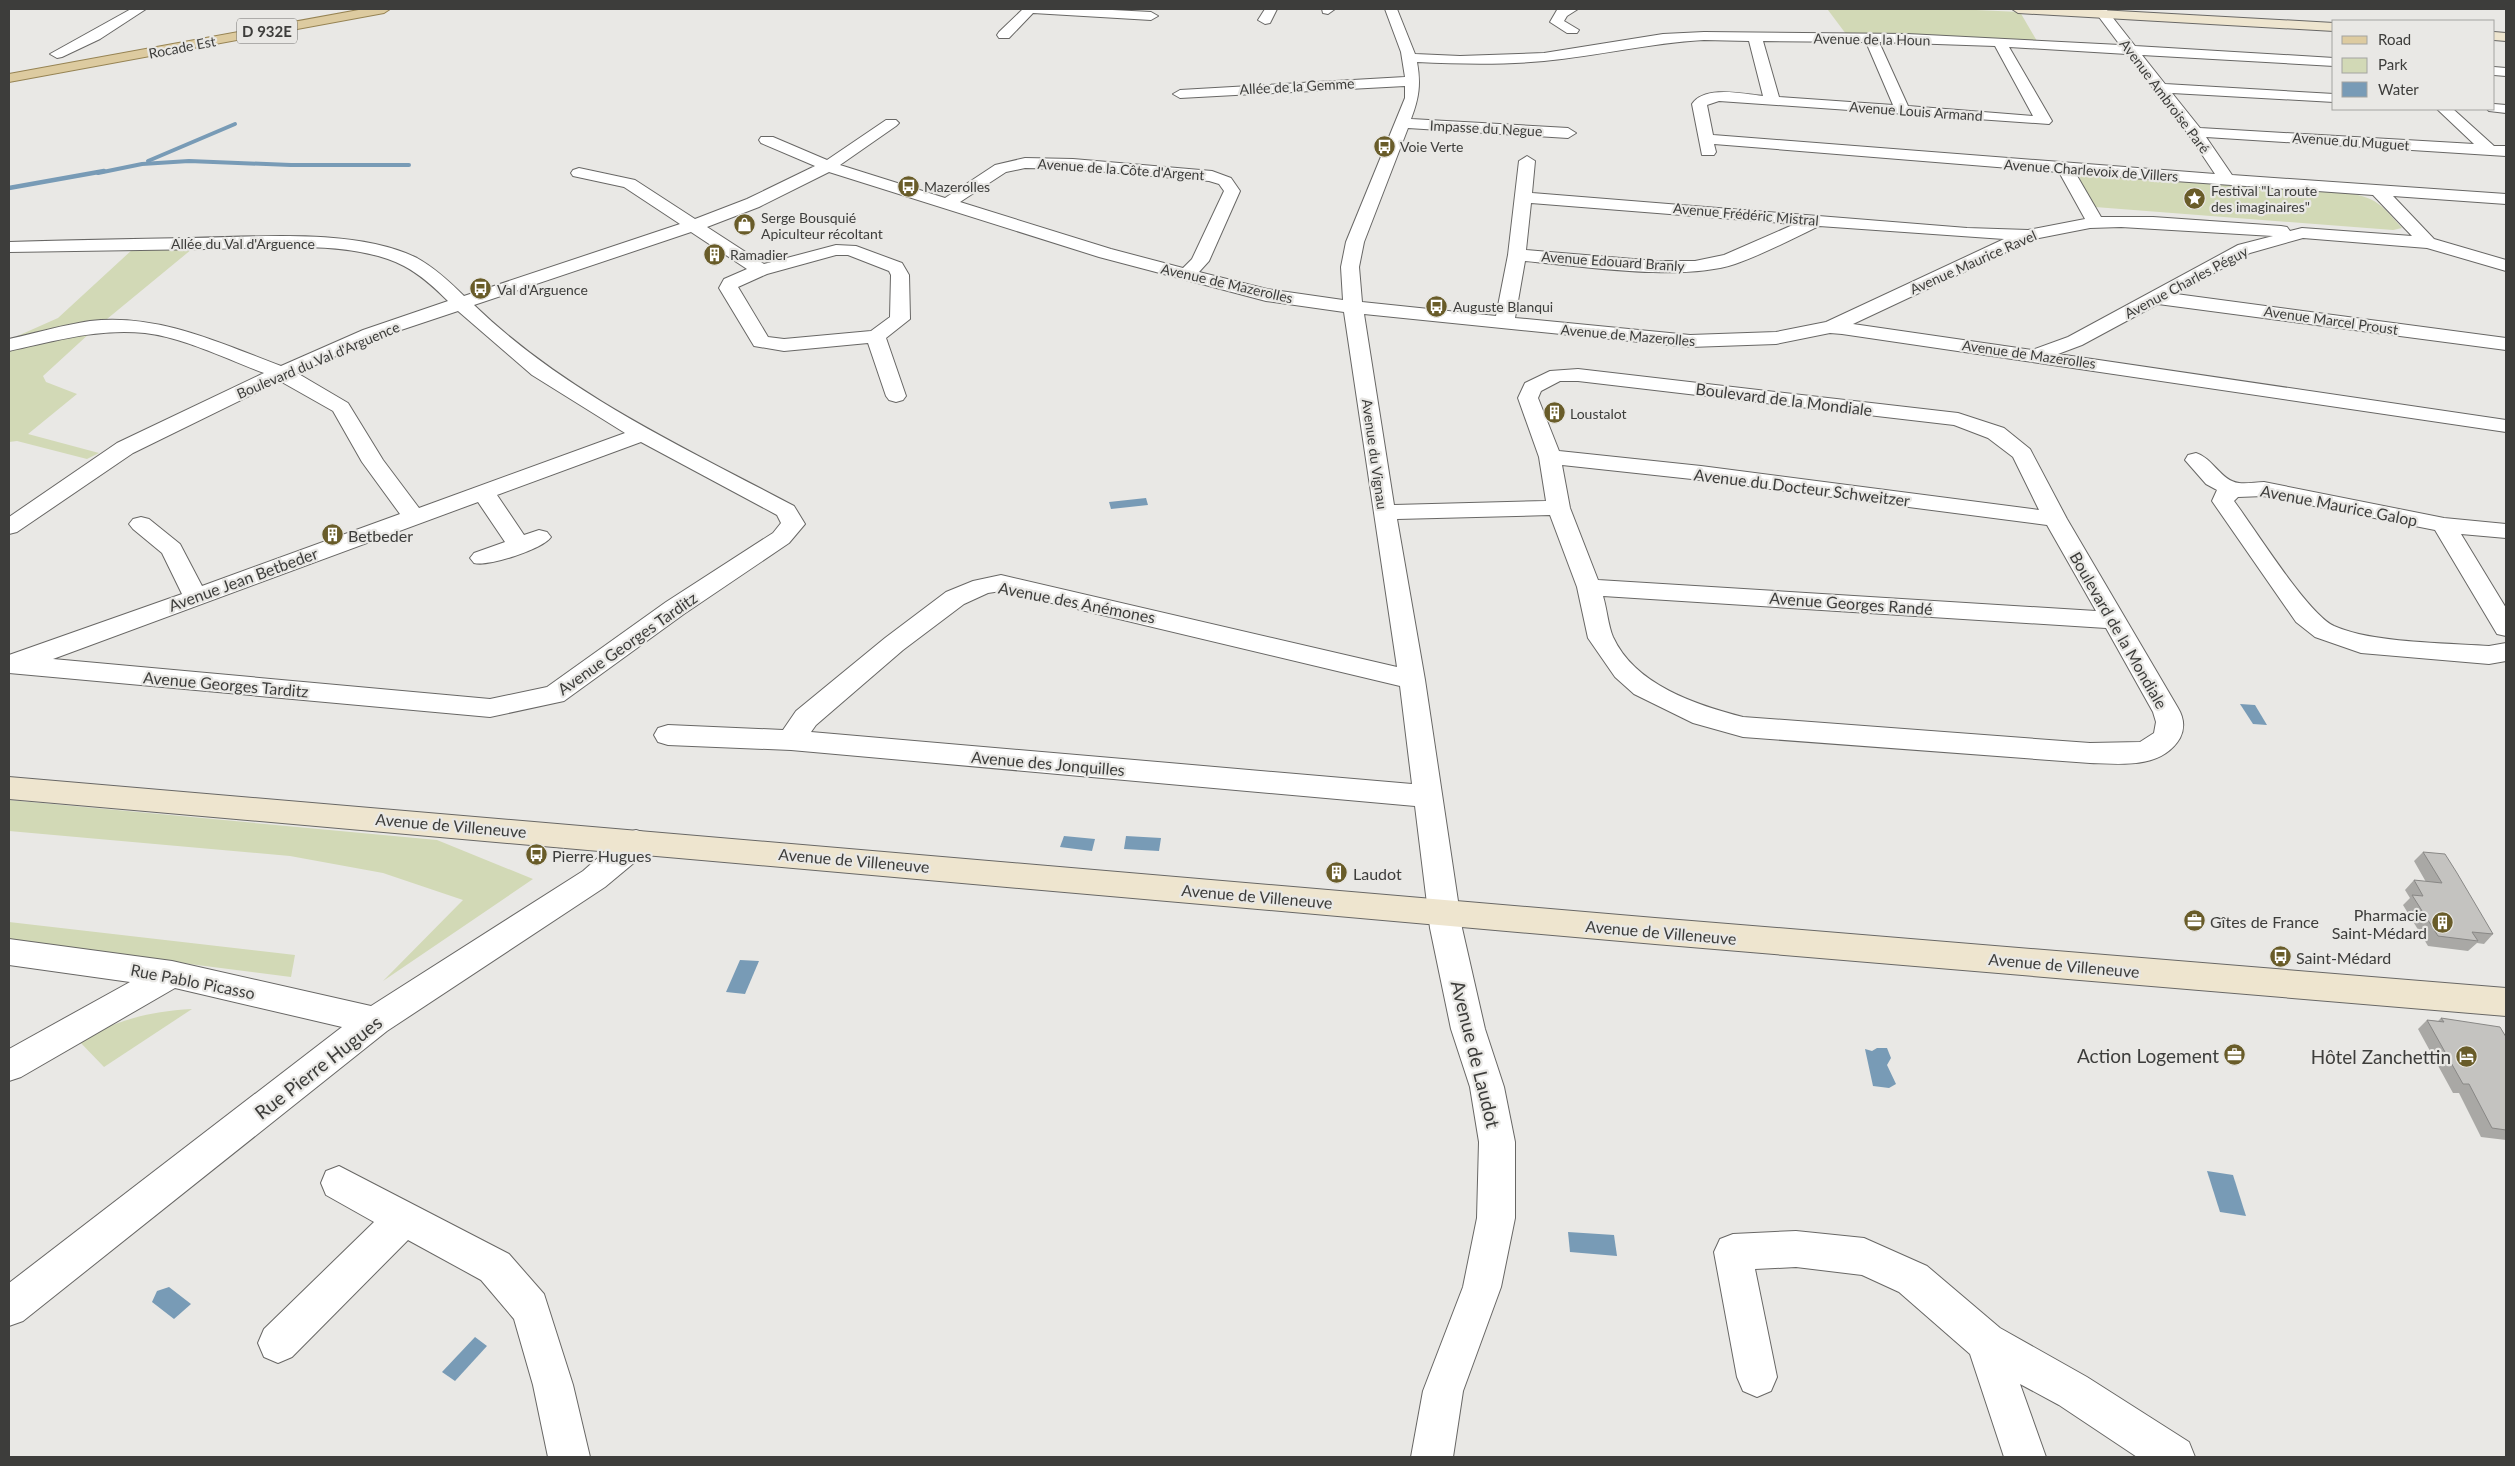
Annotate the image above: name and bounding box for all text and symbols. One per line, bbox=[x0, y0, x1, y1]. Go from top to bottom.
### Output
road number: D 932E bbox=[237, 18, 297, 44]
legend bbox=[2332, 20, 2495, 110]
street label: Avenue de la Houn bbox=[1814, 29, 1930, 49]
text: Road bbox=[2378, 30, 2411, 48]
street label: Rocade Est bbox=[147, 32, 217, 62]
street label: Avenue Ambroise Paré bbox=[2116, 35, 2214, 157]
text: Park bbox=[2378, 55, 2408, 73]
street label: Allée de la Gemme bbox=[1239, 75, 1355, 97]
text: Water bbox=[2378, 80, 2419, 98]
street label: Avenue Louis Armand bbox=[1849, 98, 1983, 124]
street label: Impasse du Negue bbox=[1429, 117, 1543, 139]
street label: Avenue du Muguet bbox=[2292, 128, 2410, 154]
bus stop icon: Voie Verte bbox=[1372, 134, 1396, 158]
place label: Voie Verte bbox=[1400, 138, 1464, 155]
street label: Avenue de la Côte d'Argent bbox=[1037, 155, 1205, 183]
street label: Avenue Charlevoix de Villers bbox=[2003, 155, 2179, 185]
bus stop icon: Mazerolles bbox=[896, 174, 920, 198]
place label: Mazerolles bbox=[924, 178, 990, 195]
place label: Festival "La route des imaginaires" bbox=[2211, 182, 2317, 215]
place icon: Festival "La route des imaginaires" bbox=[2183, 186, 2207, 210]
street label: Avenue Frédéric Mistral bbox=[1673, 199, 1819, 229]
place label: Serge Bousquié Apiculteur récoltant bbox=[761, 209, 883, 242]
shop icon: Serge Bousquié Apiculteur récoltant bbox=[733, 213, 757, 237]
street label: Avenue Maurice Ravel bbox=[1907, 226, 2039, 298]
street label: Allée du Val d'Arguence bbox=[171, 235, 315, 252]
building icon: Ramadier bbox=[702, 242, 726, 266]
street label: Avenue Charles Péguy bbox=[2121, 242, 2251, 322]
place label: Ramadier bbox=[730, 246, 788, 263]
street label: Avenue Edouard Branly bbox=[1541, 248, 1686, 275]
street label: Avenue de Mazerolles bbox=[1159, 260, 1295, 306]
bus stop icon: Val d'Arguence bbox=[469, 277, 493, 301]
place label: Val d'Arguence bbox=[497, 281, 588, 298]
bus stop icon: Auguste Blanqui bbox=[1425, 294, 1449, 318]
place label: Auguste Blanqui bbox=[1453, 298, 1553, 315]
street label: Avenue Marcel Proust bbox=[2263, 302, 2399, 338]
street label: Boulevard du Val d'Arguence bbox=[234, 318, 402, 402]
street label: Avenue de Mazerolles bbox=[1560, 321, 1696, 349]
street label: Avenue de Mazerolles bbox=[1961, 336, 2097, 372]
street label: Boulevard de la Mondiale bbox=[1695, 379, 1873, 419]
street label: Avenue du Vignau bbox=[1359, 398, 1391, 510]
building icon: Loustalot bbox=[1542, 401, 1566, 425]
place label: Loustalot bbox=[1570, 405, 1627, 422]
street label: Avenue du Docteur Schweitzer bbox=[1693, 464, 1911, 510]
street label: Avenue Maurice Galop bbox=[2259, 480, 2419, 530]
building icon: Betbeder bbox=[320, 523, 344, 547]
place label: Betbeder bbox=[348, 526, 413, 545]
street label: Avenue Jean Betbeder bbox=[166, 543, 320, 615]
street label: Boulevard de la Mondiale bbox=[2066, 548, 2172, 712]
street label: Avenue des Anémones bbox=[997, 577, 1157, 627]
street label: Avenue Georges Tarditz bbox=[554, 588, 700, 698]
street label: Avenue Georges Randé bbox=[1769, 588, 1933, 618]
street label: Avenue Georges Tarditz bbox=[143, 667, 309, 701]
street label: Avenue des Jonquilles bbox=[970, 747, 1126, 779]
street label: Avenue de Villeneuve bbox=[375, 809, 527, 841]
bus stop icon: Pierre Hugues bbox=[524, 843, 548, 867]
street label: Avenue de Villeneuve bbox=[778, 844, 930, 876]
place label: Pierre Hugues bbox=[552, 846, 651, 865]
building icon: Laudot bbox=[1325, 861, 1349, 885]
place label: Laudot bbox=[1353, 864, 1402, 883]
street label: Avenue de Villeneuve bbox=[1181, 880, 1333, 912]
place label: Pharmacie Saint-Médard bbox=[2332, 905, 2427, 942]
office icon: Gîtes de France bbox=[2182, 909, 2206, 933]
building icon: Pharmacie Saint-Médard bbox=[2431, 911, 2455, 935]
place label: Gîtes de France bbox=[2210, 912, 2319, 931]
street label: Avenue de Villeneuve bbox=[1585, 916, 1737, 948]
bus stop icon: Saint-Médard bbox=[2268, 945, 2292, 969]
place label: Saint-Médard bbox=[2296, 948, 2391, 967]
street label: Avenue de Villeneuve bbox=[1988, 949, 2140, 981]
street label: Rue Pablo Picasso bbox=[129, 960, 257, 1002]
street label: Avenue de Laudot bbox=[1447, 978, 1505, 1130]
street label: Rue Pierre Hugues bbox=[250, 1010, 386, 1124]
office icon: Action Logement bbox=[2223, 1043, 2247, 1067]
place label: Action Logement bbox=[2077, 1044, 2219, 1067]
hotel icon: Hôtel Zanchettin bbox=[2455, 1044, 2479, 1068]
place label: Hôtel Zanchettin bbox=[2311, 1045, 2451, 1068]

